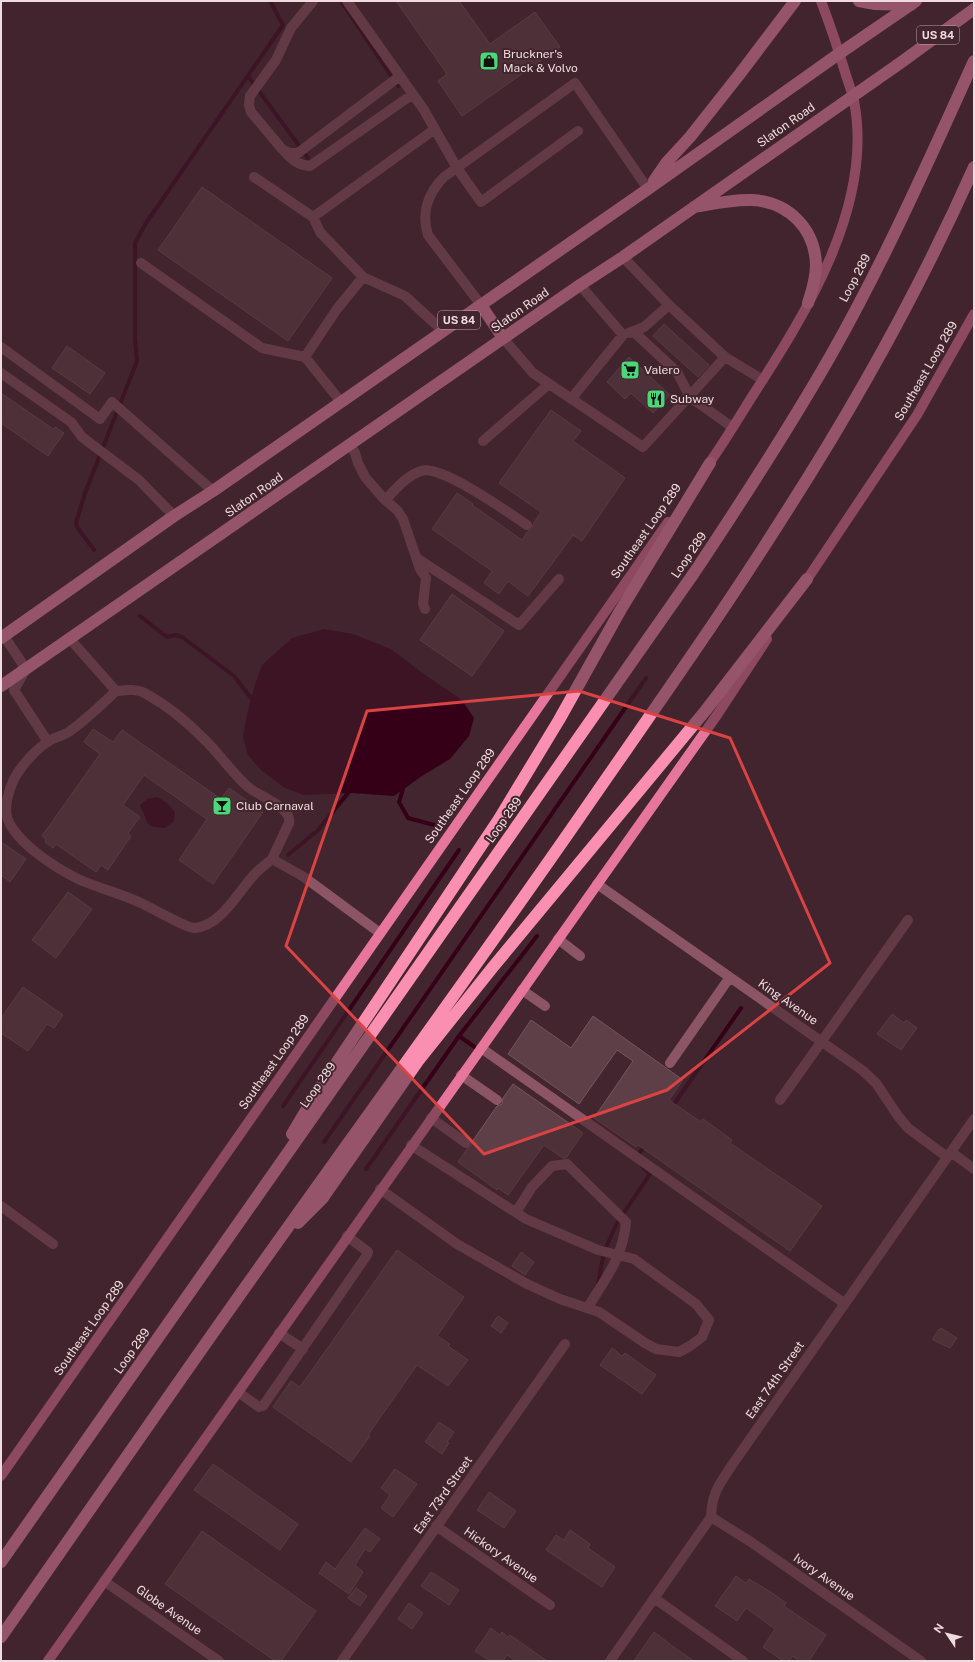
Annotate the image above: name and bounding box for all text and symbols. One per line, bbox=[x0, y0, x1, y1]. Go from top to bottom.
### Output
road number: US 84 bbox=[917, 26, 959, 44]
place label: Bruckner's Mack & Volvo bbox=[503, 47, 578, 75]
shop icon: Bruckner's Mack & Volvo bbox=[478, 50, 500, 72]
street label: Slaton Road bbox=[754, 100, 818, 150]
street label: Loop 289 bbox=[836, 251, 874, 305]
street label: Slaton Road bbox=[488, 285, 552, 335]
road number: US 84 bbox=[438, 311, 480, 329]
street label: Southeast Loop 289 bbox=[892, 319, 960, 423]
supermarket icon: Valero bbox=[619, 359, 641, 381]
place label: Valero bbox=[644, 363, 680, 377]
restaurant icon: Subway bbox=[645, 388, 667, 410]
place label: Subway bbox=[670, 392, 715, 406]
street label: Slaton Road bbox=[222, 470, 286, 520]
street label: Southeast Loop 289 bbox=[608, 481, 684, 581]
street label: Loop 289 bbox=[668, 529, 710, 581]
street label: Southeast Loop 289 bbox=[422, 746, 498, 846]
street label: Loop 289 bbox=[483, 794, 525, 846]
bar icon: Club Carnaval bbox=[211, 795, 233, 817]
place label: Club Carnaval bbox=[236, 799, 314, 813]
street label: King Avenue bbox=[755, 976, 821, 1028]
street label: Southeast Loop 289 bbox=[236, 1012, 312, 1112]
street label: Loop 289 bbox=[297, 1059, 339, 1111]
street label: Southeast Loop 289 bbox=[51, 1278, 127, 1378]
street label: Loop 289 bbox=[111, 1325, 153, 1377]
street label: East 74th Street bbox=[743, 1338, 807, 1421]
street label: East 73rd Street bbox=[411, 1453, 475, 1537]
street label: Hickory Avenue bbox=[461, 1524, 541, 1586]
street label: Ivory Avenue bbox=[791, 1551, 857, 1603]
street label: Globe Avenue bbox=[133, 1582, 205, 1638]
north arrow bbox=[927, 1614, 967, 1654]
text: N bbox=[931, 1621, 946, 1635]

